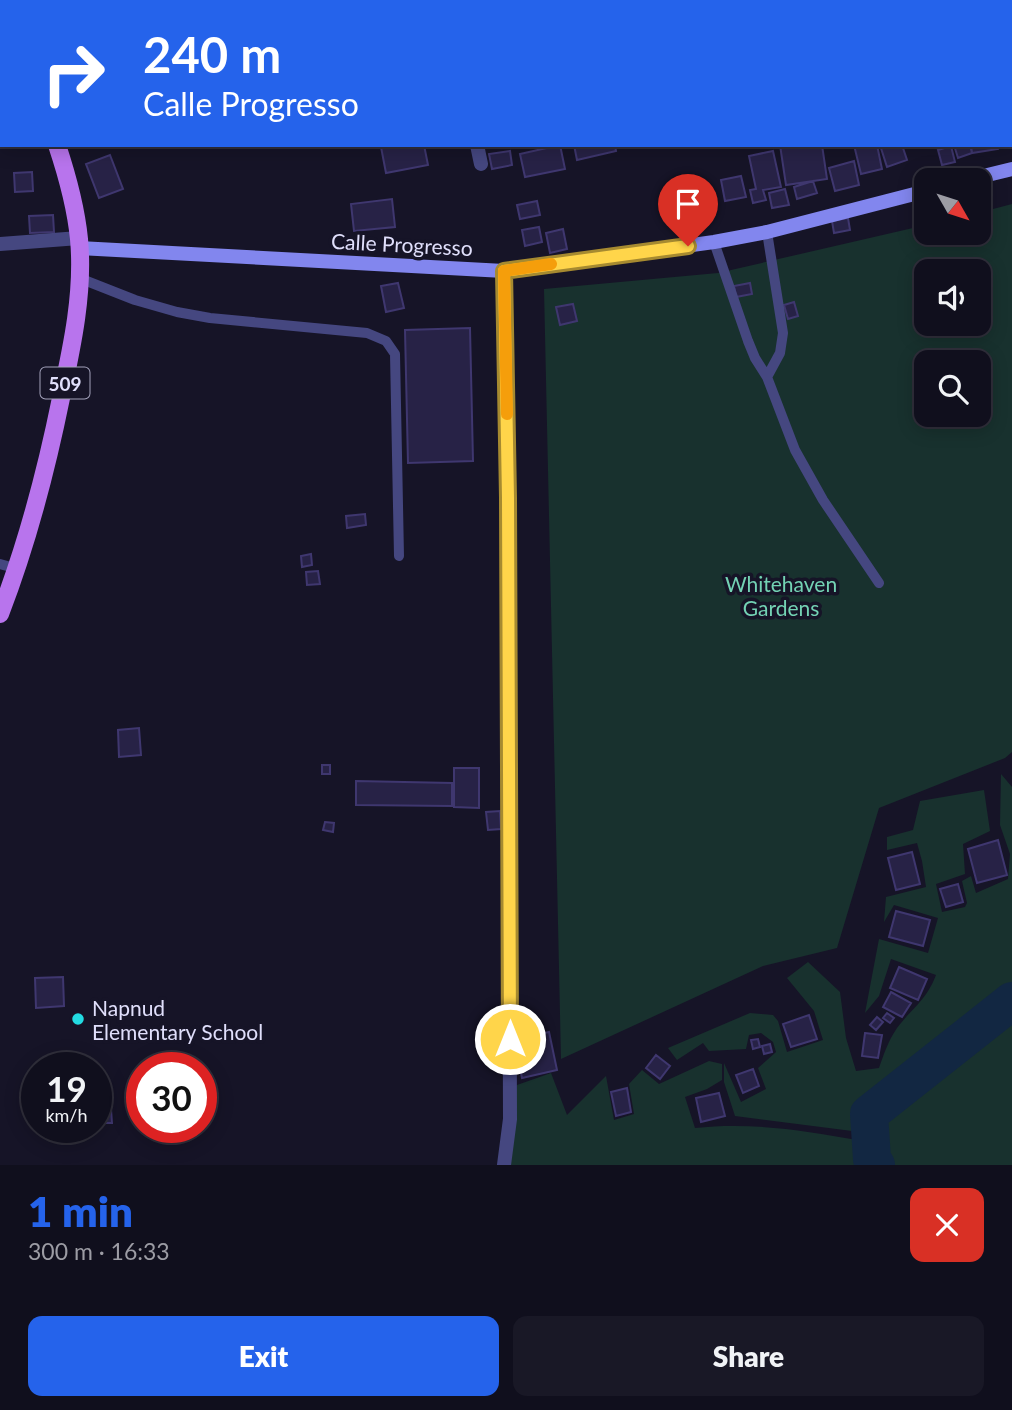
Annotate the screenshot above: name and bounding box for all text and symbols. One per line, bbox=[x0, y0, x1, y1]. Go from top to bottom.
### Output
text: 240 m bbox=[143, 25, 281, 83]
icon: right bbox=[28, 28, 119, 119]
text: Calle Progresso bbox=[143, 84, 359, 123]
north arrow bbox=[914, 168, 990, 245]
map controls bbox=[914, 168, 991, 427]
pin bbox=[658, 174, 718, 246]
icon: arrive bbox=[669, 185, 707, 223]
street label: Calle Progresso bbox=[331, 228, 473, 260]
button: sound bbox=[914, 259, 991, 336]
button: search bbox=[914, 350, 991, 427]
road number: 509 bbox=[41, 368, 90, 398]
park label: Whitehaven Gardens bbox=[725, 571, 837, 620]
place label: Napnud Elementary School bbox=[92, 995, 263, 1044]
position arrow bbox=[473, 1002, 547, 1076]
marker: Napnud Elementary School bbox=[70, 1011, 86, 1027]
speed limit sign: 30 bbox=[126, 1052, 217, 1143]
text: 19 bbox=[46, 1067, 87, 1109]
text: km/h bbox=[45, 1104, 88, 1126]
text: 1 min bbox=[28, 1186, 133, 1236]
button: close bbox=[910, 1188, 984, 1262]
text: 300 m · 16:33 bbox=[28, 1237, 170, 1265]
button: Exit bbox=[28, 1316, 499, 1396]
button: Share bbox=[513, 1316, 984, 1396]

